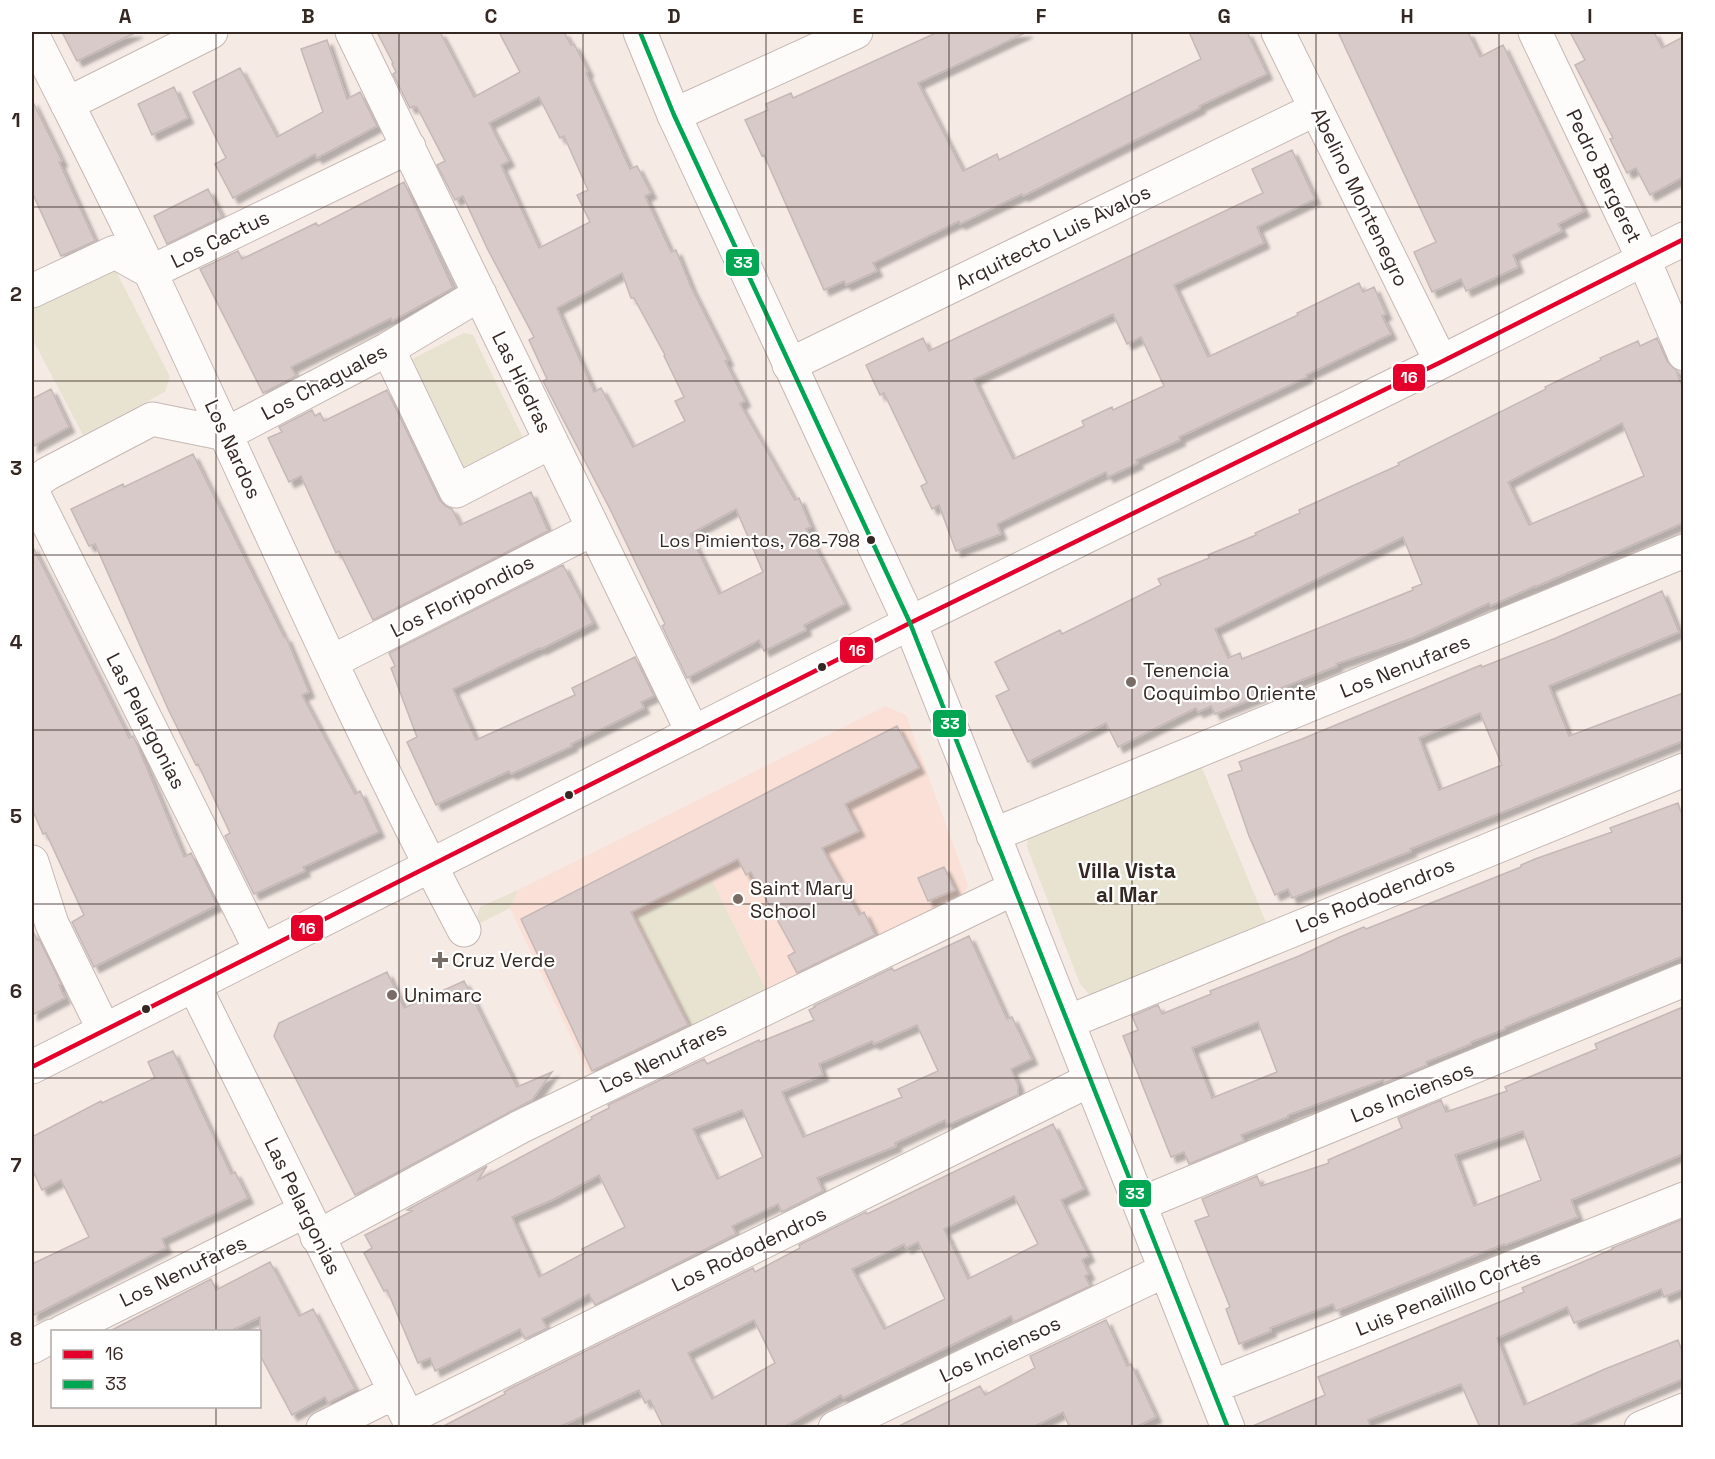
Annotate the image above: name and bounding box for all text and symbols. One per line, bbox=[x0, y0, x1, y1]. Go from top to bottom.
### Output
text: A bbox=[119, 3, 132, 29]
text: B bbox=[301, 3, 315, 29]
text: C bbox=[485, 3, 498, 29]
text: D bbox=[667, 3, 681, 29]
text: E bbox=[852, 3, 864, 29]
text: F bbox=[1036, 3, 1047, 29]
text: G bbox=[1217, 3, 1231, 29]
text: H bbox=[1400, 3, 1414, 29]
text: I bbox=[1587, 3, 1593, 29]
street label: Abelino Montenegro bbox=[1305, 103, 1415, 291]
street label: Pedro Bergeret bbox=[1560, 105, 1648, 247]
text: 1 bbox=[11, 107, 21, 133]
street label: Arquitecto Luis Avalos bbox=[951, 178, 1155, 296]
street label: Los Cactus bbox=[166, 204, 274, 274]
line badge: 33 bbox=[725, 248, 760, 277]
text: 33 bbox=[733, 252, 753, 273]
text: 2 bbox=[10, 281, 22, 307]
street label: Las Hiedras bbox=[486, 327, 558, 437]
street label: Los Chaguales bbox=[256, 338, 392, 426]
line badge: 16 bbox=[1392, 363, 1426, 392]
text: 16 bbox=[1400, 367, 1418, 388]
street label: Los Nardos bbox=[199, 395, 267, 503]
text: 3 bbox=[10, 455, 22, 481]
place label: Los Pimientos, 768-798 bbox=[660, 529, 860, 552]
marker: Los Pimientos, 768-798 bbox=[865, 534, 877, 546]
street label: Los Floripondios bbox=[386, 549, 538, 643]
street label: Los Nenufares bbox=[1336, 628, 1474, 704]
text: 4 bbox=[10, 629, 23, 655]
line badge: 16 bbox=[839, 636, 874, 664]
text: 16 bbox=[848, 640, 866, 661]
street label: Las Pelargonias bbox=[100, 649, 192, 793]
place label: Tenencia Coquimbo Oriente bbox=[1143, 657, 1316, 706]
unlabelled marker bbox=[816, 661, 828, 673]
marker: Tenencia Coquimbo Oriente bbox=[1124, 675, 1138, 689]
line badge: 33 bbox=[932, 709, 967, 738]
text: 33 bbox=[940, 713, 960, 734]
unlabelled marker bbox=[563, 789, 575, 801]
text: 5 bbox=[10, 803, 22, 829]
street label: Los Rododendros bbox=[1292, 851, 1458, 939]
district label: Villa Vista al Mar bbox=[1078, 857, 1176, 908]
place label: Saint Mary School bbox=[750, 875, 854, 924]
marker: Saint Mary School bbox=[731, 892, 745, 906]
line badge: 16 bbox=[290, 914, 324, 942]
text: 16 bbox=[298, 918, 316, 939]
place label: Cruz Verde bbox=[452, 947, 555, 973]
marker: Cruz Verde bbox=[433, 953, 447, 967]
text: 6 bbox=[10, 978, 22, 1004]
place label: Unimarc bbox=[404, 982, 482, 1008]
marker: Unimarc bbox=[385, 988, 399, 1002]
unlabelled marker bbox=[140, 1003, 152, 1015]
street label: Los Nenufares bbox=[595, 1015, 731, 1099]
street label: Los Inciensos bbox=[1347, 1056, 1477, 1128]
street label: Las Pelargonias bbox=[259, 1133, 347, 1279]
text: 7 bbox=[10, 1152, 22, 1178]
line badge: 33 bbox=[1118, 1179, 1152, 1208]
text: 33 bbox=[1125, 1183, 1145, 1204]
street label: Los Rododendros bbox=[667, 1200, 831, 1298]
street label: Los Nenufares bbox=[115, 1229, 251, 1313]
street label: Luis Penailillo Cortés bbox=[1352, 1244, 1544, 1342]
street label: Los Inciensos bbox=[935, 1310, 1065, 1388]
text: 8 bbox=[10, 1326, 22, 1352]
legend bbox=[51, 1330, 261, 1408]
text: 16 bbox=[105, 1342, 124, 1365]
text: 33 bbox=[105, 1372, 127, 1395]

